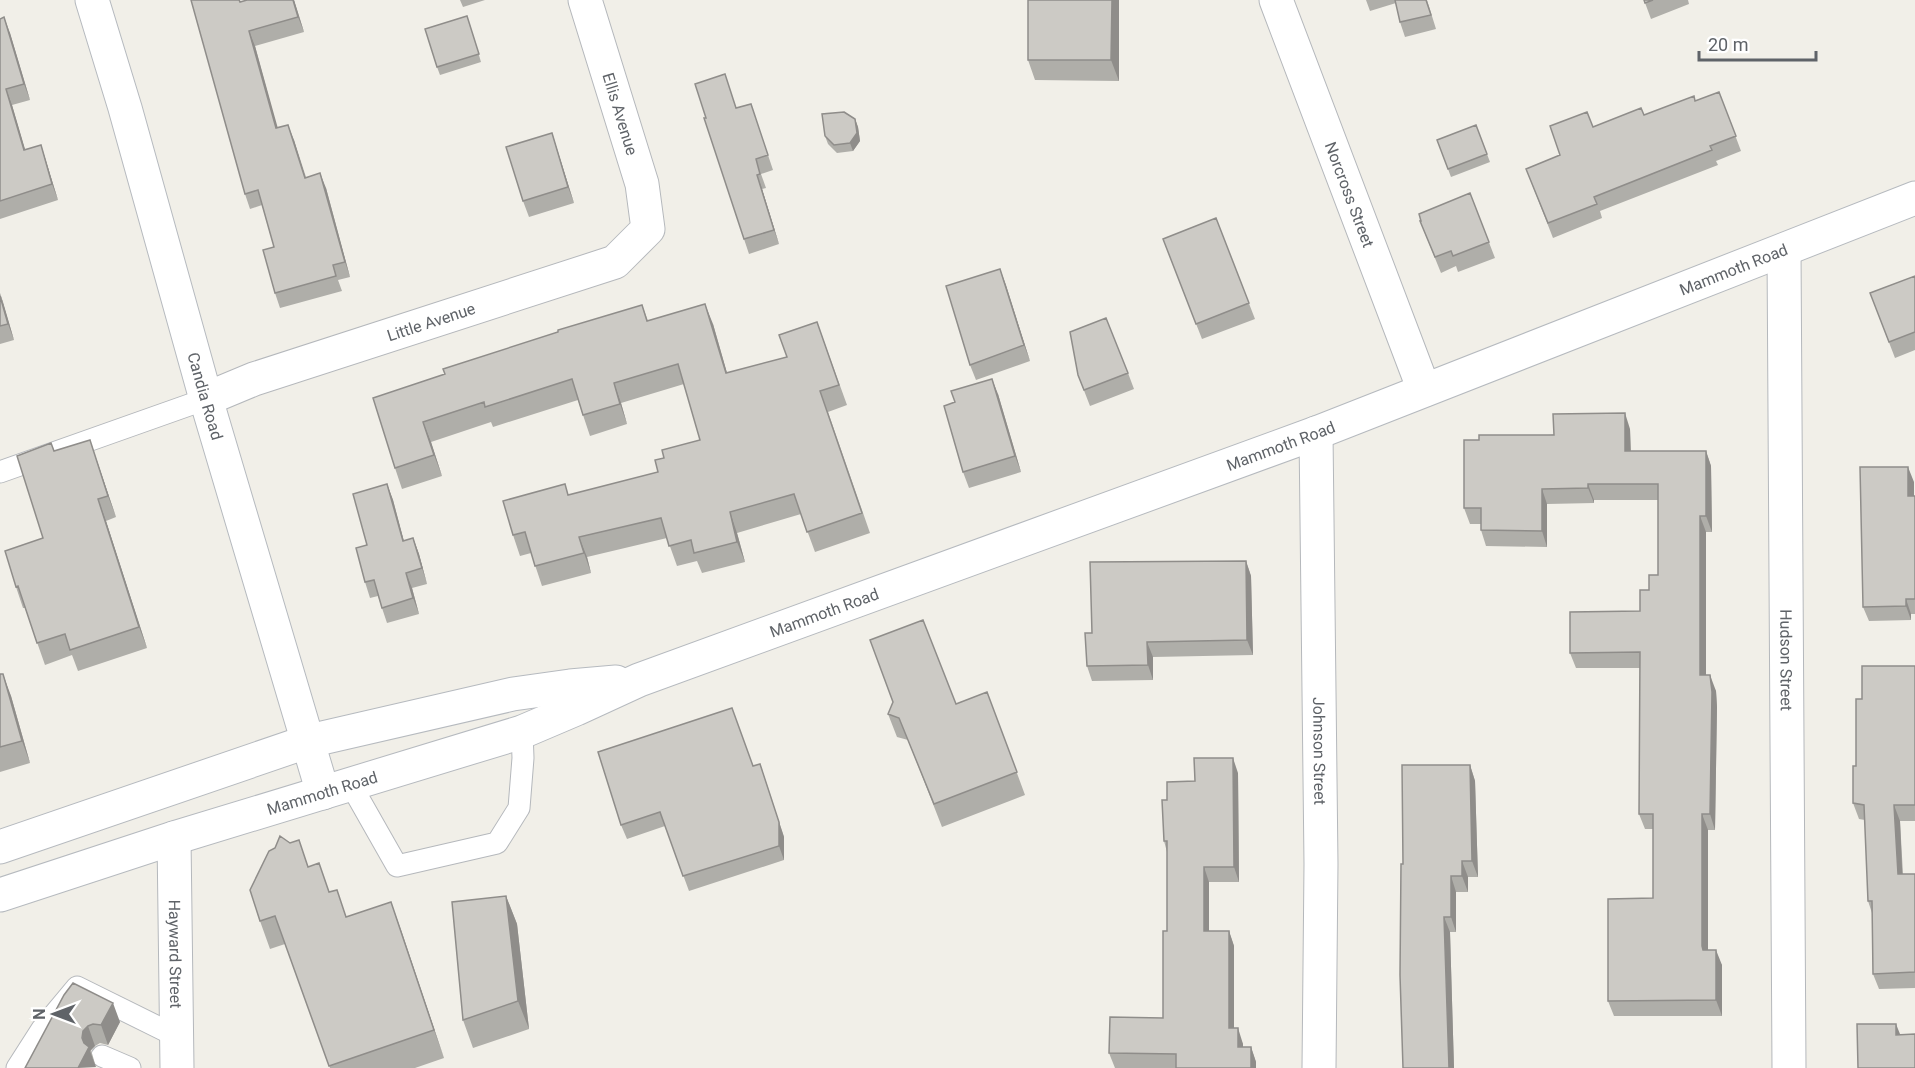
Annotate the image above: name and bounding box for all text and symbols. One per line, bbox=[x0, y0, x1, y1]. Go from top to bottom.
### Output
scale bar bbox=[1699, 24, 1816, 62]
text: 20 m bbox=[1708, 34, 1748, 55]
street label: Ellis Avenue bbox=[598, 70, 642, 158]
street label: Norcross Street bbox=[1321, 139, 1378, 250]
street label: Mammoth Road bbox=[1677, 239, 1790, 299]
street label: Little Avenue bbox=[384, 298, 477, 345]
street label: Candia Road bbox=[184, 350, 227, 442]
street label: Mammoth Road bbox=[1224, 417, 1338, 474]
street label: Mammoth Road bbox=[767, 584, 881, 641]
street label: Hudson Street bbox=[1777, 609, 1796, 711]
street label: Johnson Street bbox=[1310, 697, 1330, 805]
street label: Mammoth Road bbox=[265, 767, 380, 819]
street label: Hayward Street bbox=[165, 899, 186, 1009]
north arrow bbox=[24, 984, 84, 1044]
text: N bbox=[30, 1008, 49, 1020]

